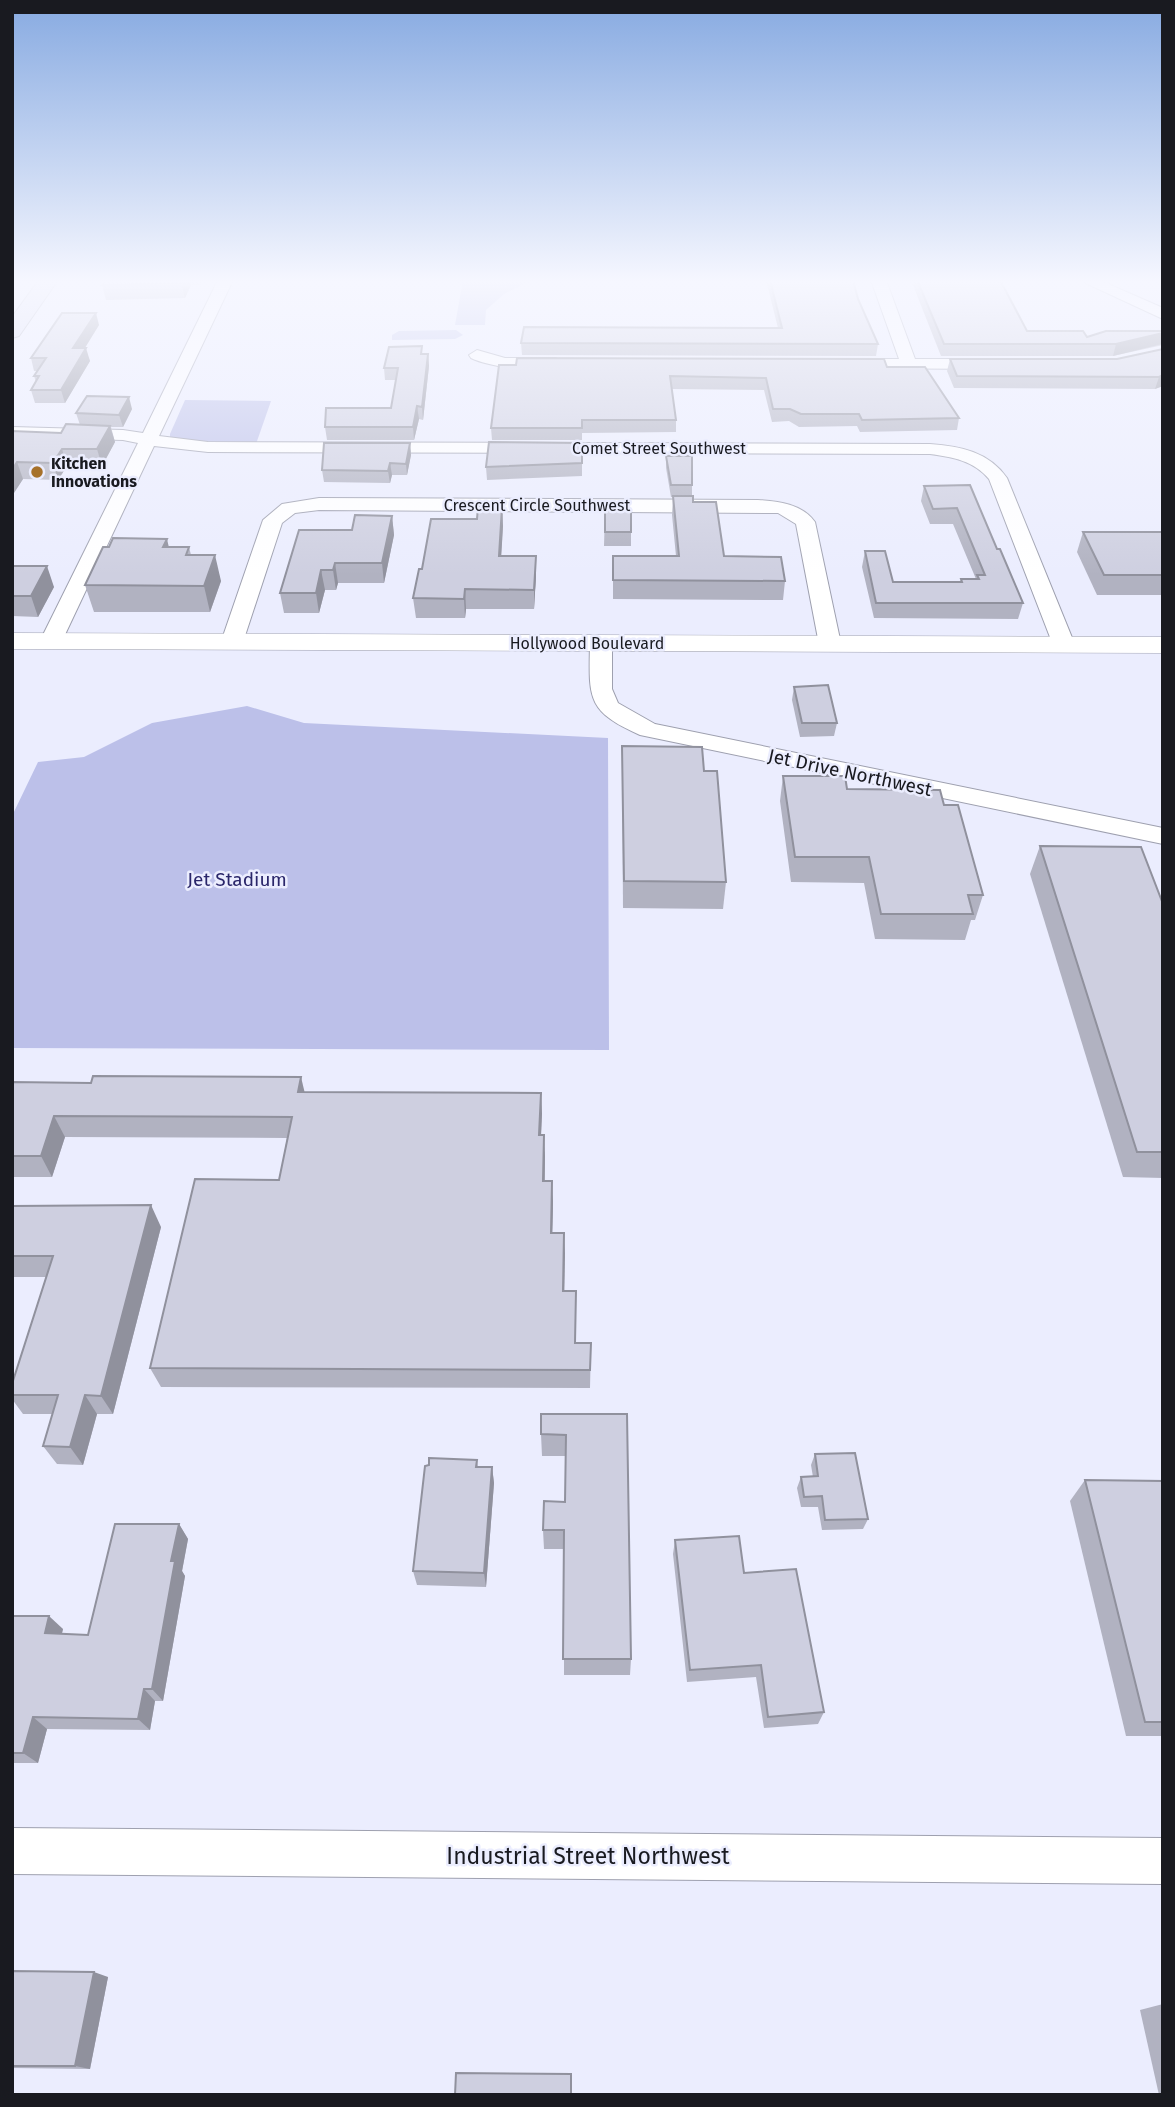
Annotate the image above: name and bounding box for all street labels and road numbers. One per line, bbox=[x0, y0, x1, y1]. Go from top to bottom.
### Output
street label: Comet Street Southwest bbox=[572, 439, 746, 458]
street label: Crescent Circle Southwest bbox=[444, 496, 630, 515]
street label: Hollywood Boulevard bbox=[510, 634, 664, 653]
street label: Jet Drive Northwest bbox=[766, 744, 934, 801]
street label: Industrial Street Northwest bbox=[446, 1842, 730, 1870]

